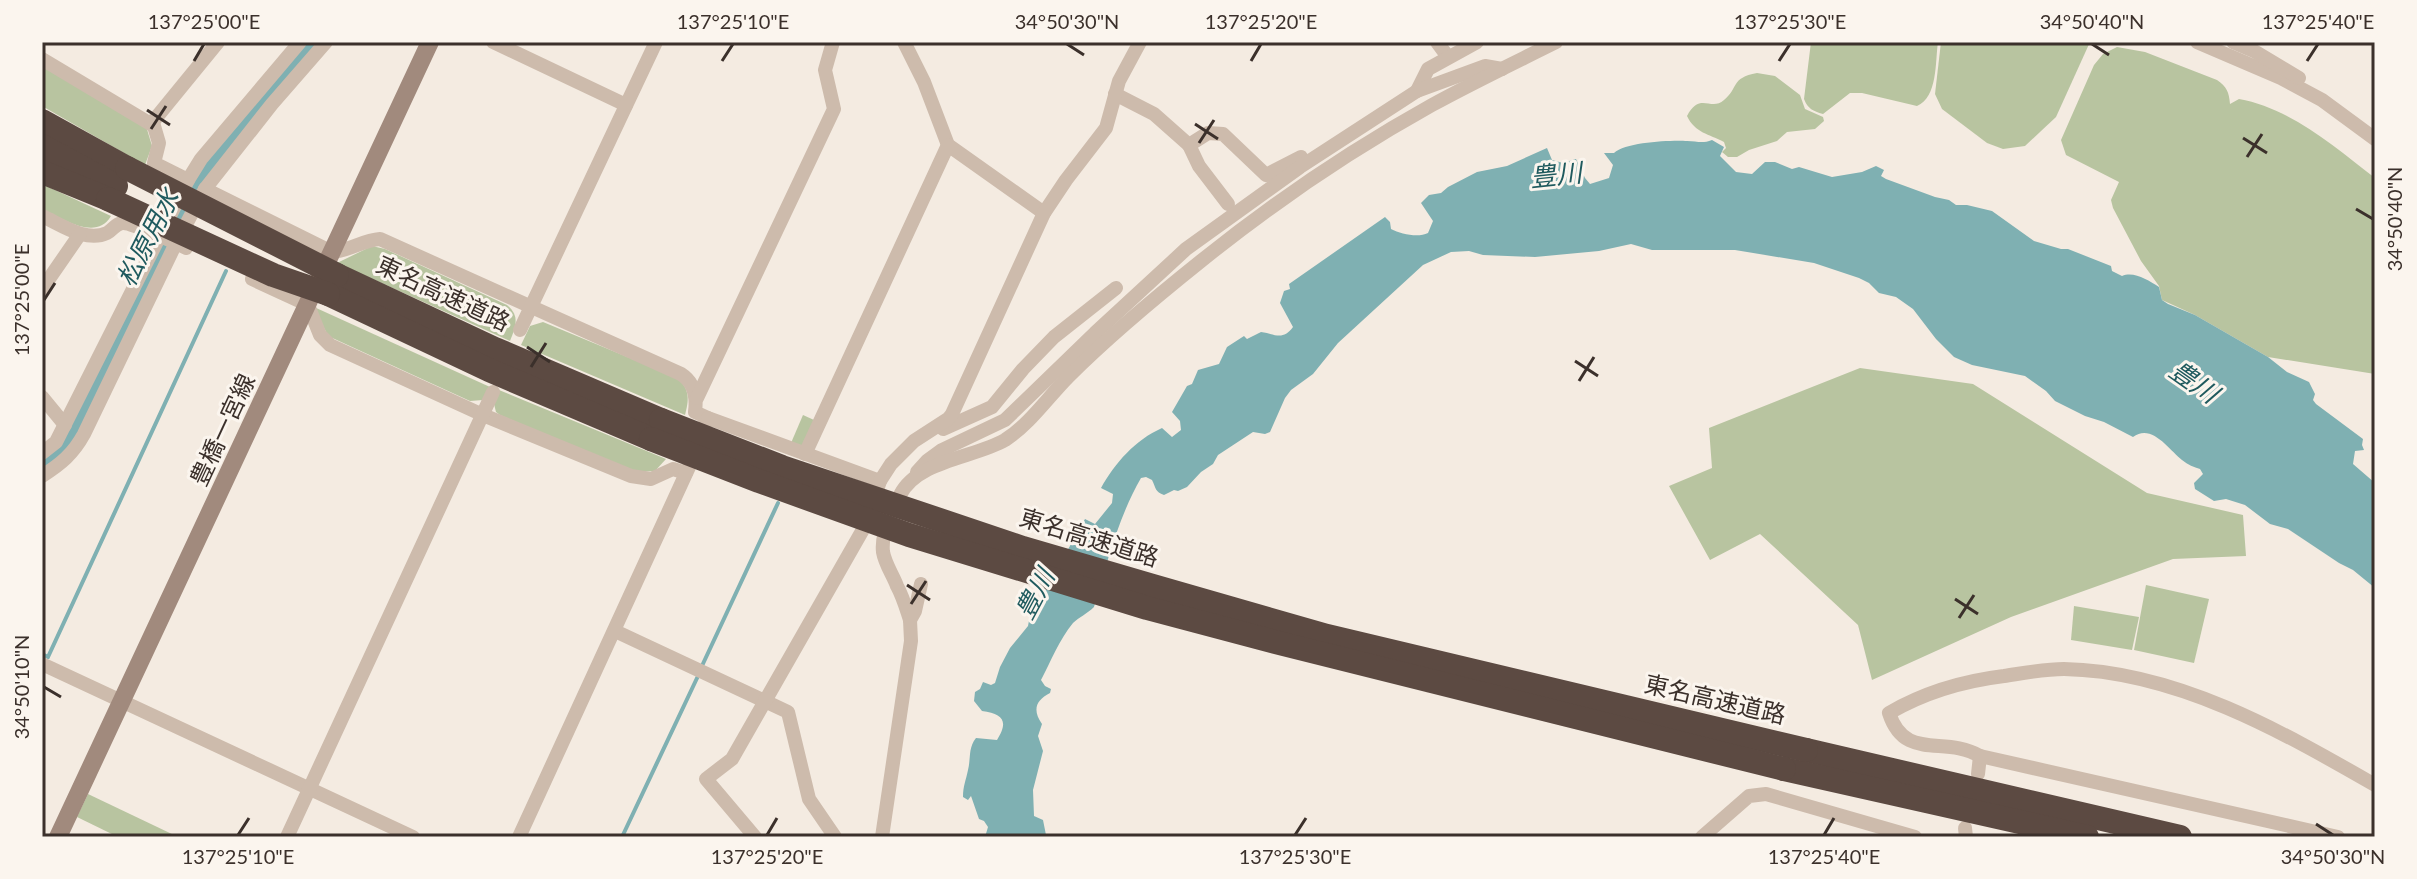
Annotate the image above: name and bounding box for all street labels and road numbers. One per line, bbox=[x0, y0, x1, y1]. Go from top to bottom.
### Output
street label: 東名高速道路 bbox=[372, 249, 515, 336]
street label: 豊橋一宮線 bbox=[183, 369, 260, 490]
street label: 東名高速道路 bbox=[1016, 502, 1163, 571]
street label: 東名高速道路 bbox=[1642, 668, 1789, 729]

